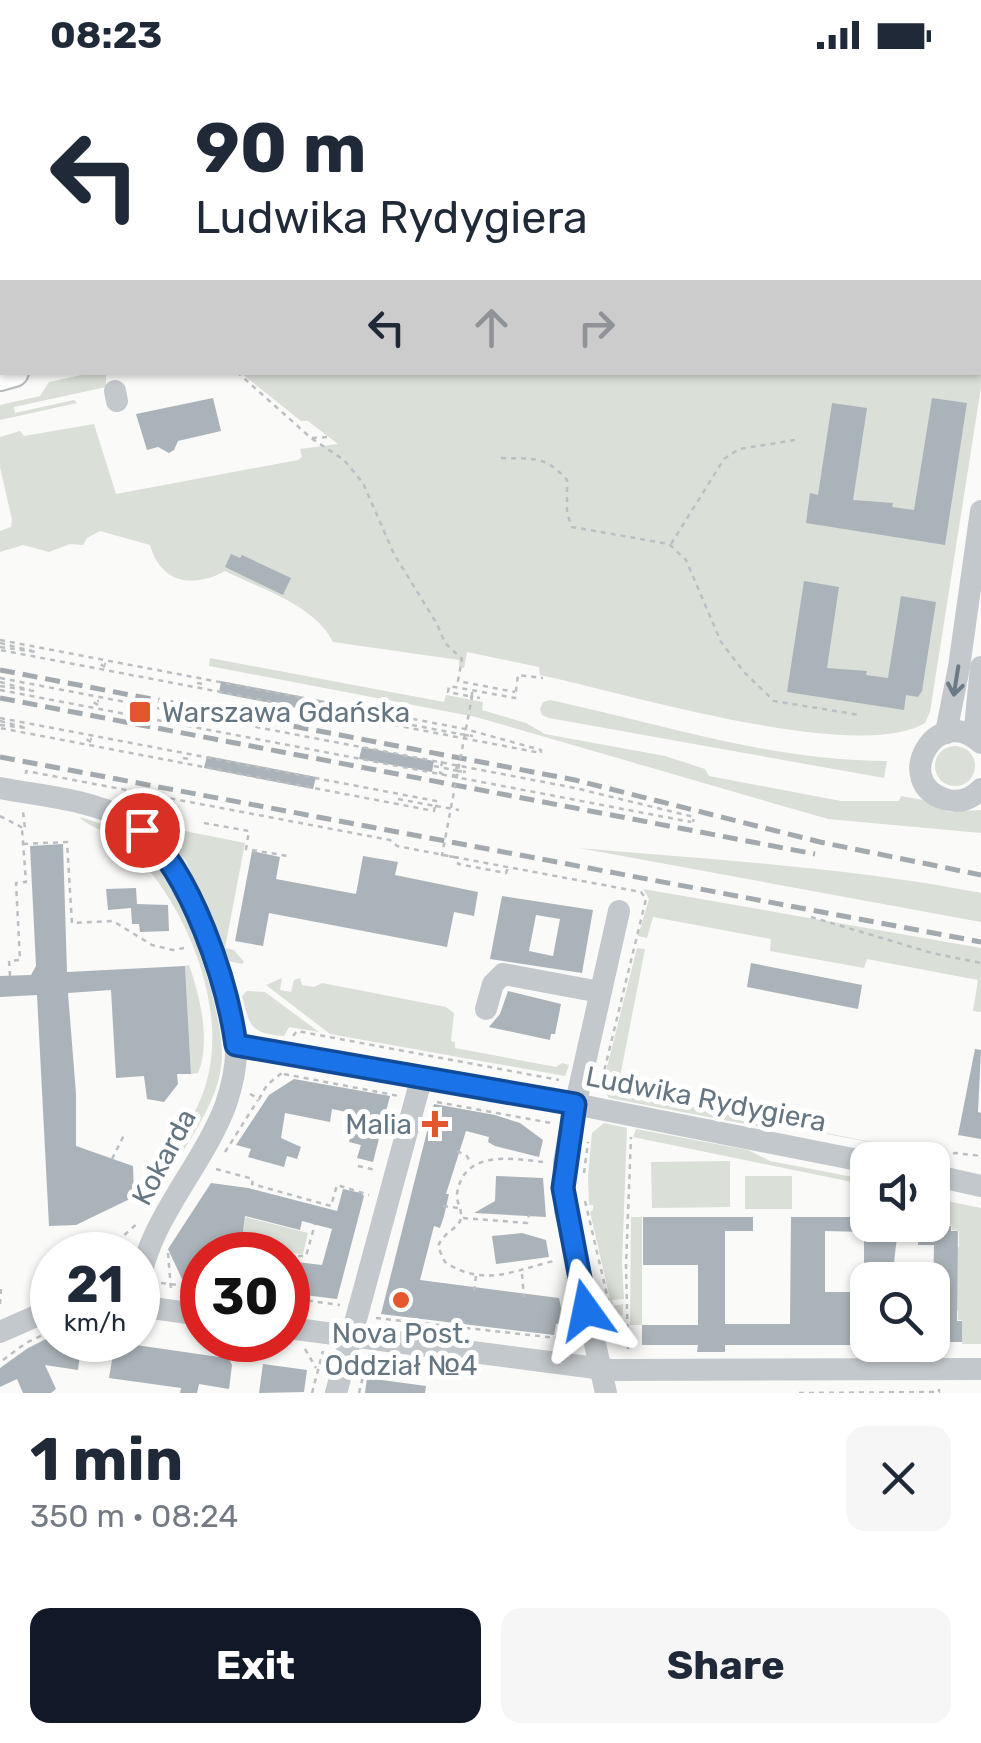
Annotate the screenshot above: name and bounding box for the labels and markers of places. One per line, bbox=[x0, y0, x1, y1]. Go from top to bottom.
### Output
place label: Warszawa Gdańska bbox=[162, 696, 410, 729]
marker: Warszawa Gdańska bbox=[127, 699, 153, 725]
pin bbox=[100, 788, 185, 873]
place label: Malia bbox=[345, 1108, 412, 1141]
marker: Malia bbox=[422, 1111, 448, 1137]
marker: Nova Post. Oddział №4 bbox=[390, 1289, 412, 1311]
place label: Nova Post. Oddział №4 bbox=[324, 1317, 478, 1382]

